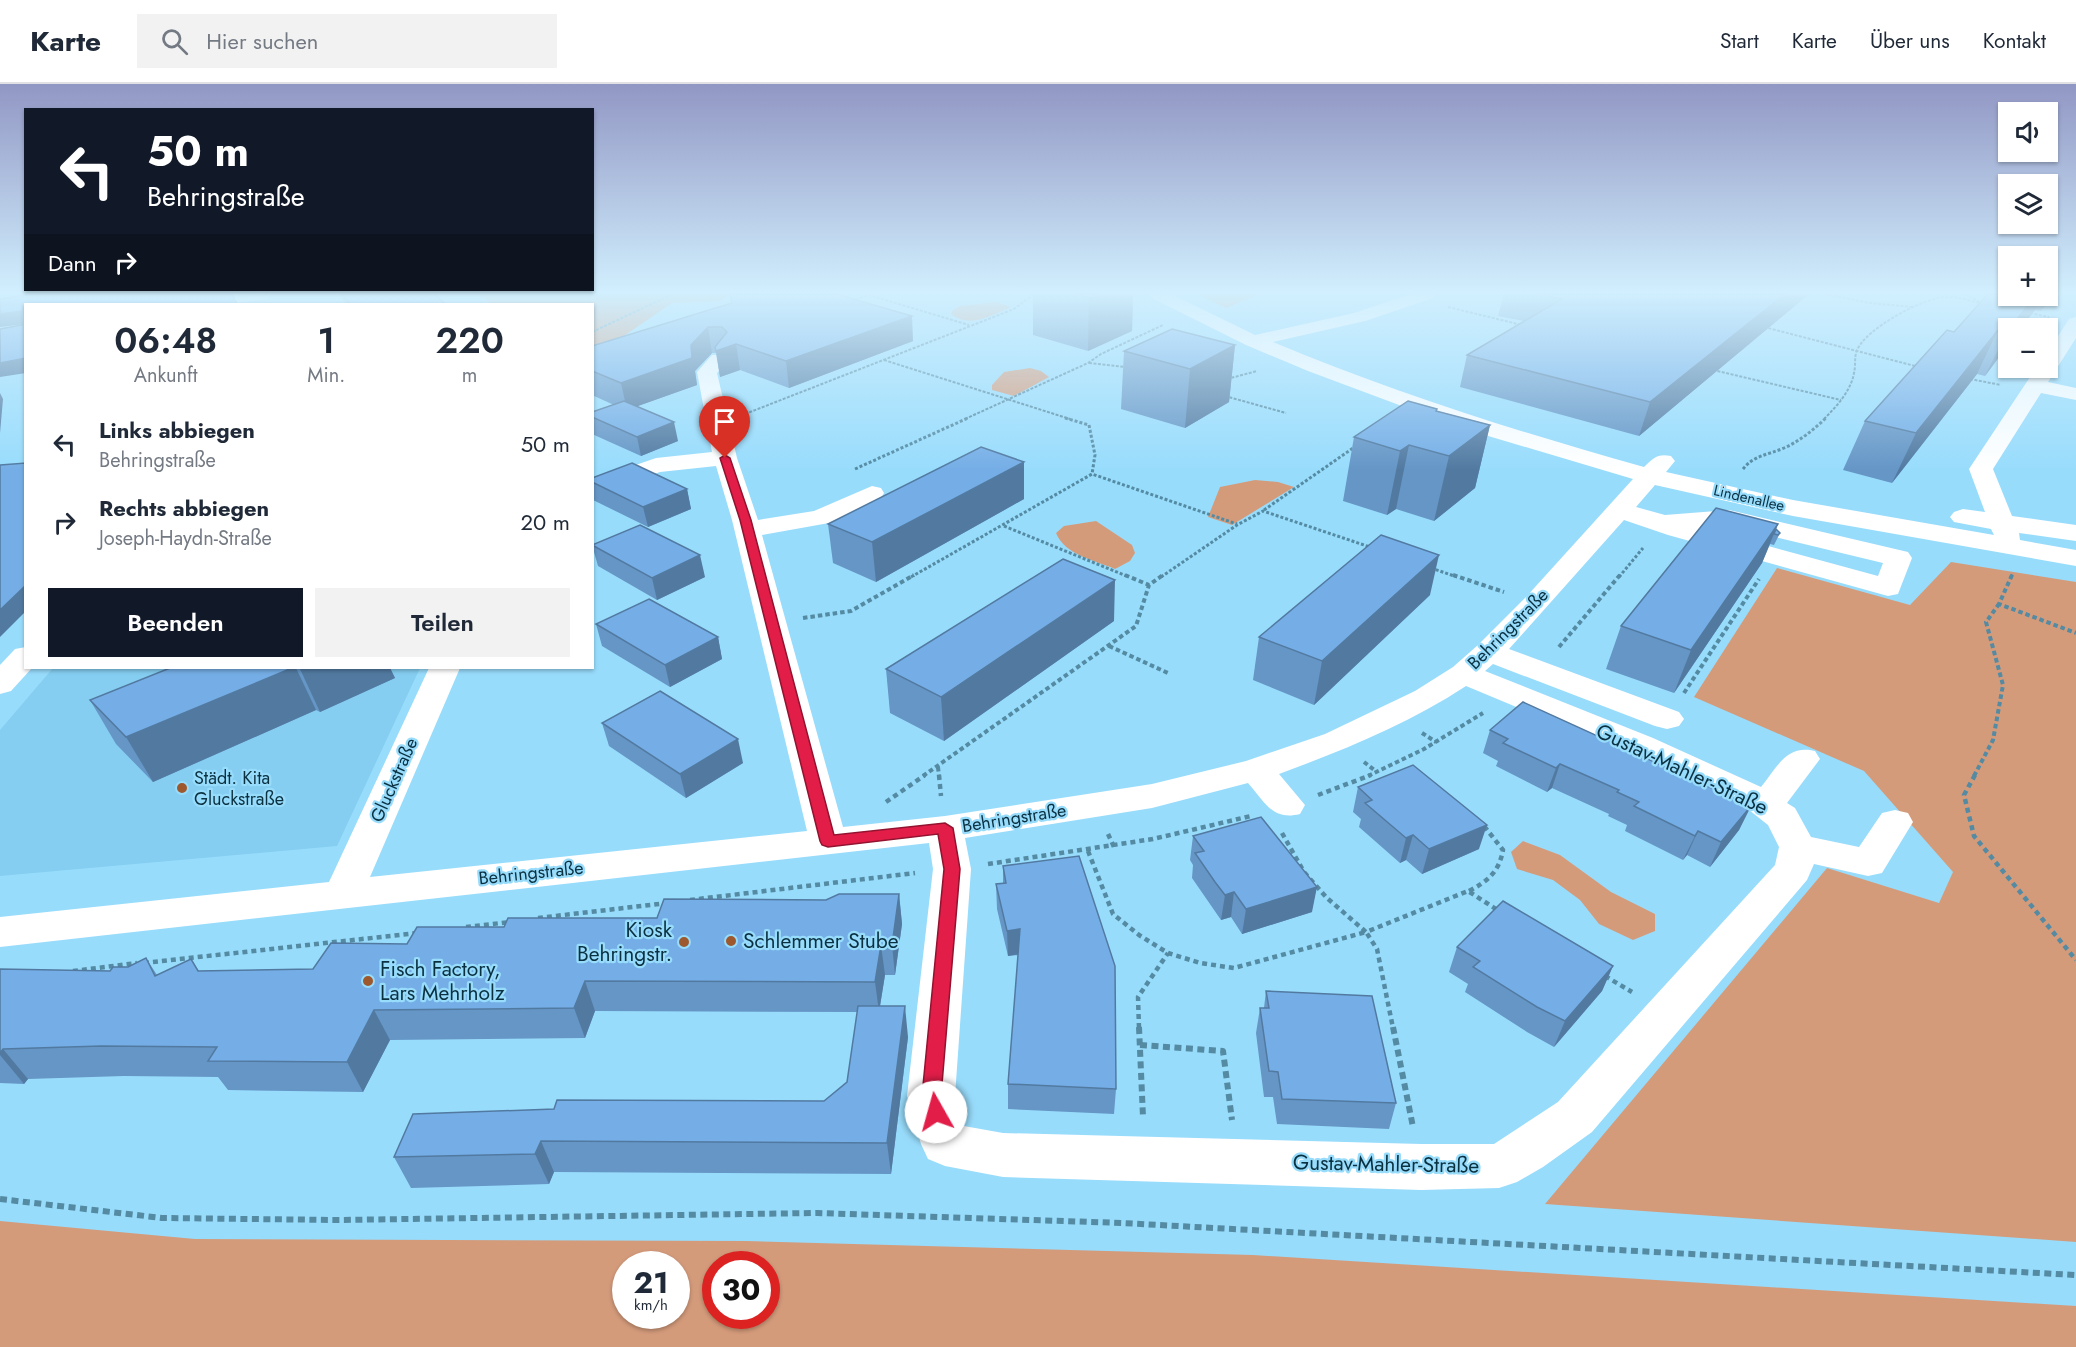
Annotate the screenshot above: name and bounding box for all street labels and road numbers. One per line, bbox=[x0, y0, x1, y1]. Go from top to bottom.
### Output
street label: Lindenallee bbox=[1711, 479, 1787, 517]
street label: Behringstraße bbox=[1462, 583, 1554, 675]
street label: Gustav-Mahler-Straße bbox=[1591, 716, 1773, 822]
street label: Gluckstraße bbox=[364, 734, 424, 826]
street label: Behringstraße bbox=[960, 797, 1068, 839]
street label: Behringstraße bbox=[477, 855, 585, 891]
street label: Gustav-Mahler-Straße bbox=[1293, 1147, 1480, 1181]

